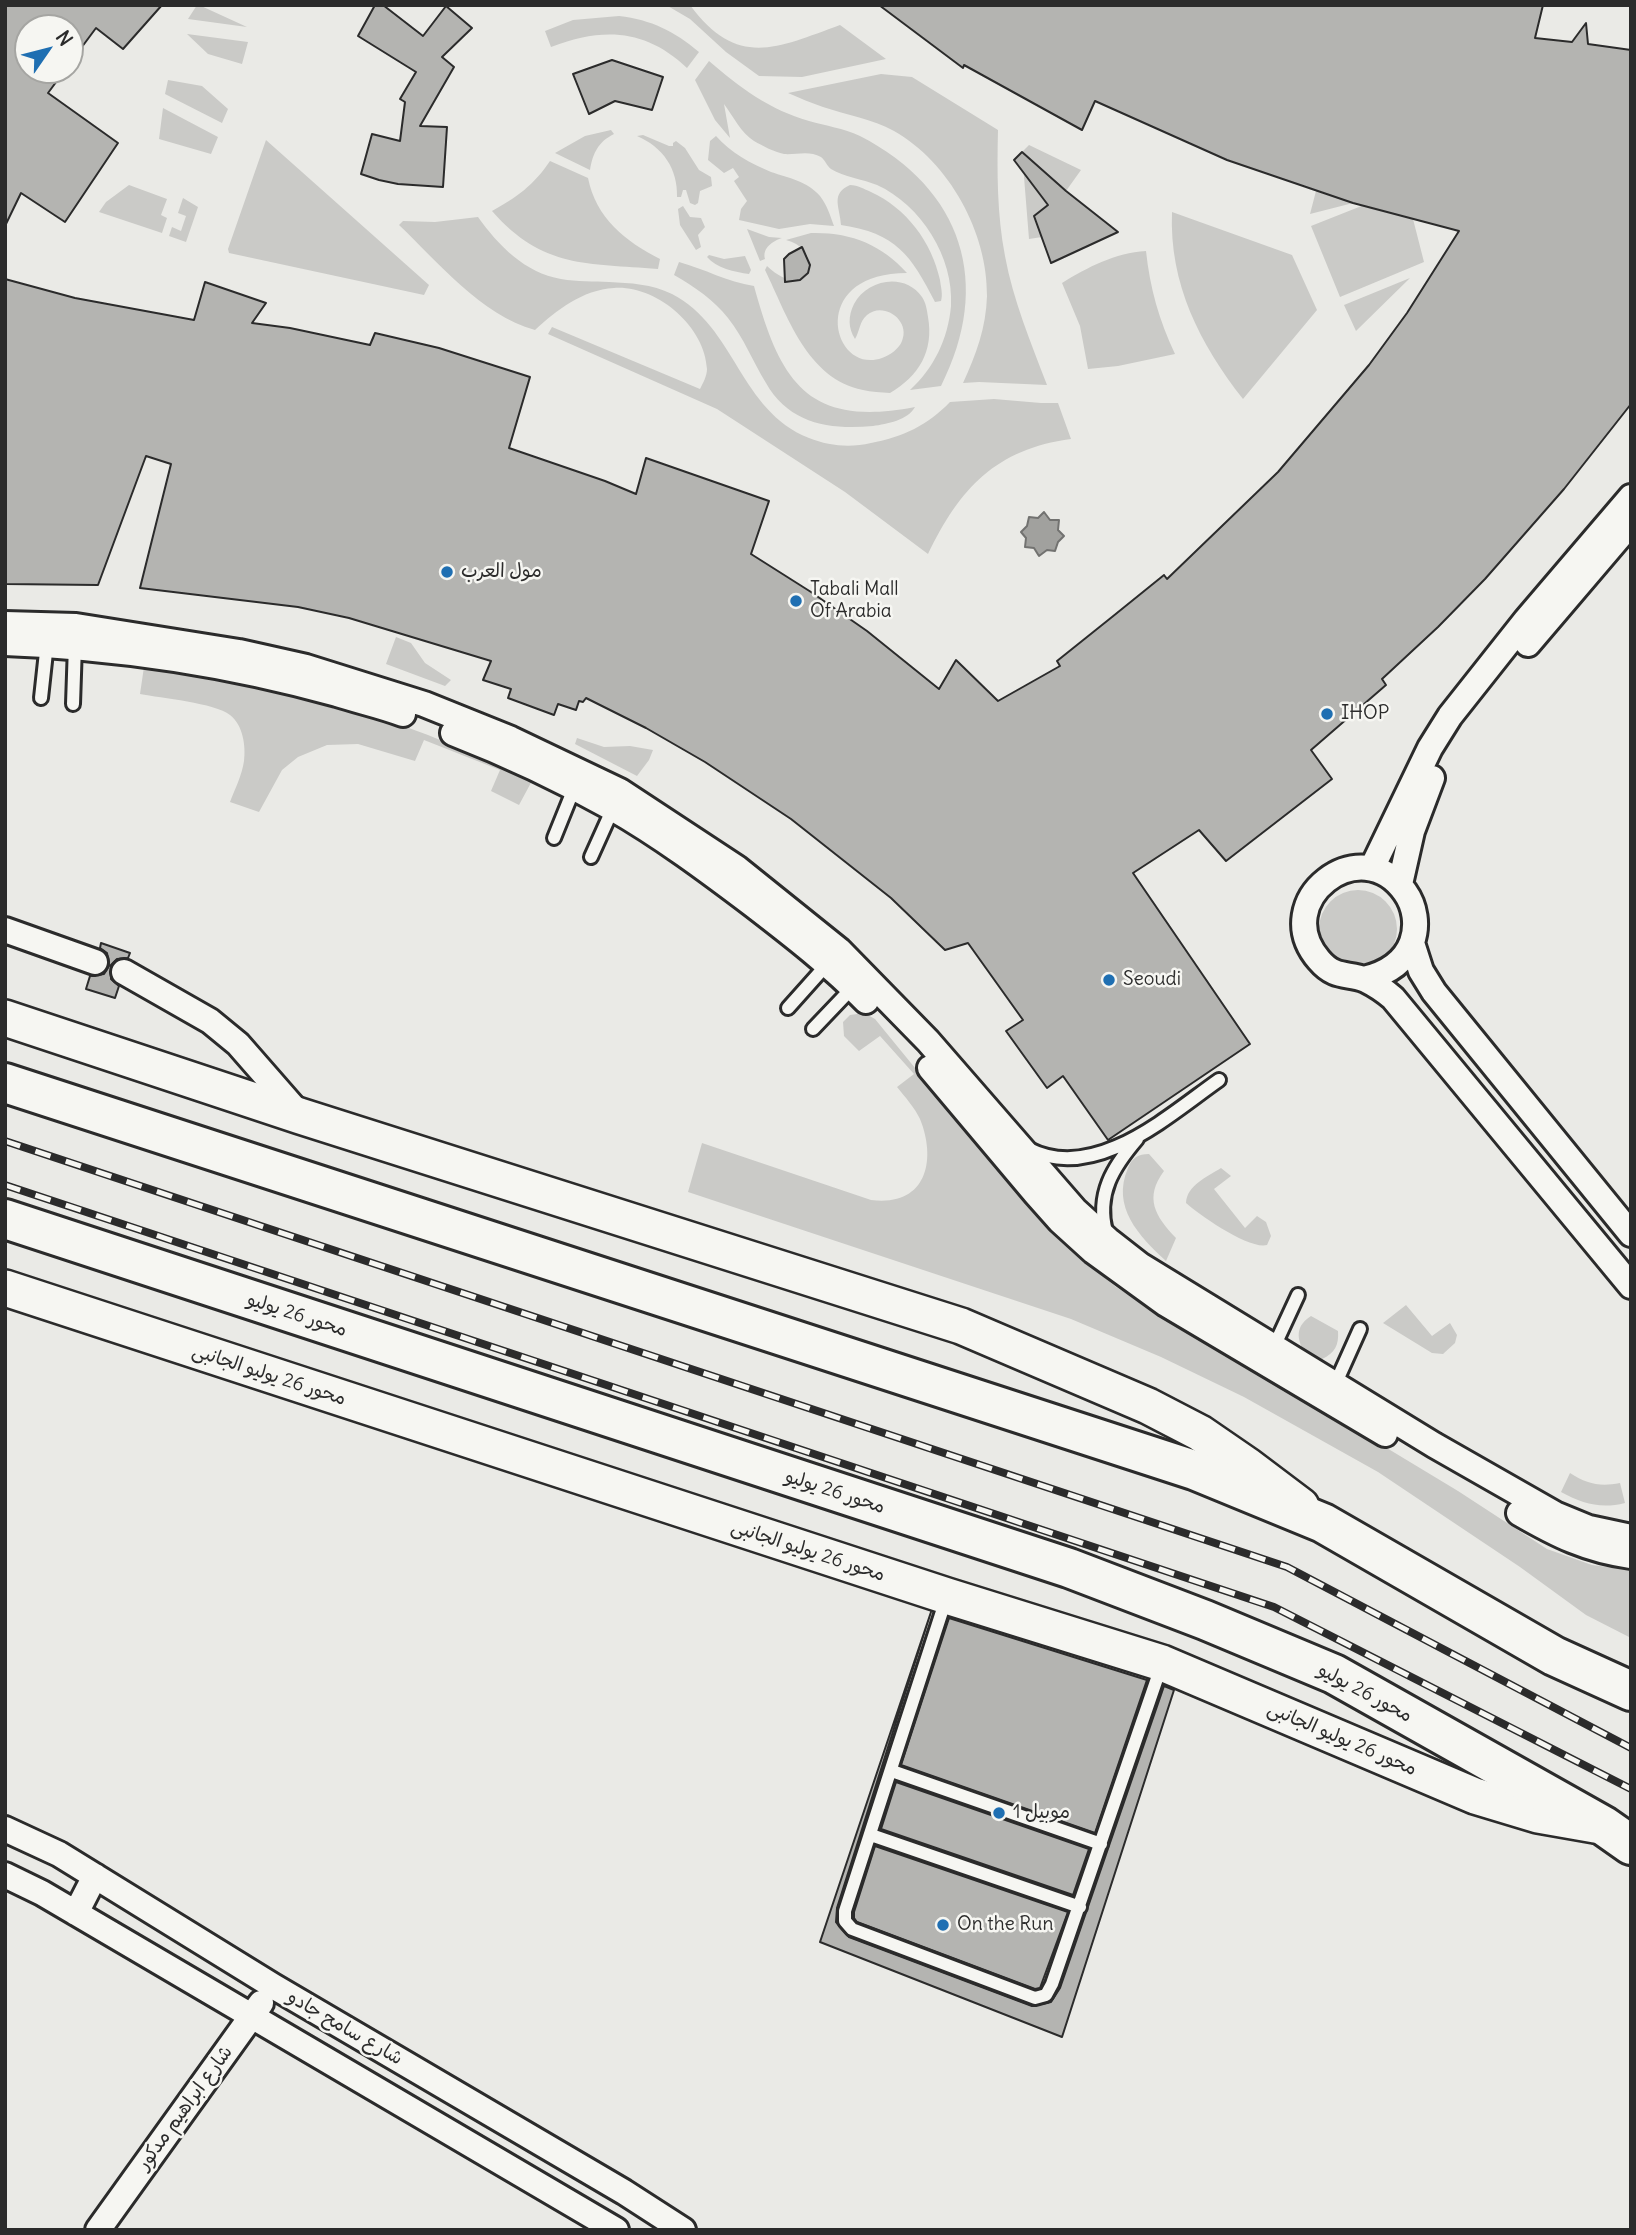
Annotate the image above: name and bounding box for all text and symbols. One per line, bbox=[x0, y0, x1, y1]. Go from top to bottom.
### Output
north arrow bbox=[14, 14, 84, 84]
text: N bbox=[51, 26, 78, 50]
place label: مول العرب bbox=[461, 561, 542, 583]
marker: مول العرب bbox=[439, 564, 455, 580]
place label: Tabali Mall Of Arabia bbox=[810, 579, 899, 623]
marker: Tabali Mall Of Arabia bbox=[788, 593, 804, 609]
place label: IHOP bbox=[1341, 703, 1389, 725]
marker: IHOP bbox=[1319, 706, 1335, 722]
place label: Seoudi bbox=[1123, 969, 1181, 991]
marker: Seoudi bbox=[1101, 972, 1117, 988]
street label: محور 26 يوليو bbox=[244, 1288, 350, 1342]
street label: محور 26 يوليو الجانبى bbox=[189, 1339, 349, 1411]
street label: محور 26 يوليو bbox=[782, 1465, 888, 1519]
street label: محور 26 يوليو الجانبى bbox=[728, 1515, 888, 1587]
street label: محور 26 يوليو bbox=[1314, 1659, 1416, 1727]
street label: محور 26 يوليو الجانبى bbox=[1264, 1697, 1420, 1781]
place label: موبيل 1 bbox=[1013, 1802, 1070, 1824]
marker: موبيل 1 bbox=[991, 1805, 1007, 1821]
place label: On the Run bbox=[957, 1914, 1053, 1936]
marker: On the Run bbox=[935, 1917, 951, 1933]
street label: شارع سامح جادو bbox=[283, 1986, 407, 2070]
street label: شارع ابراهيم مدكور bbox=[132, 2041, 238, 2175]

